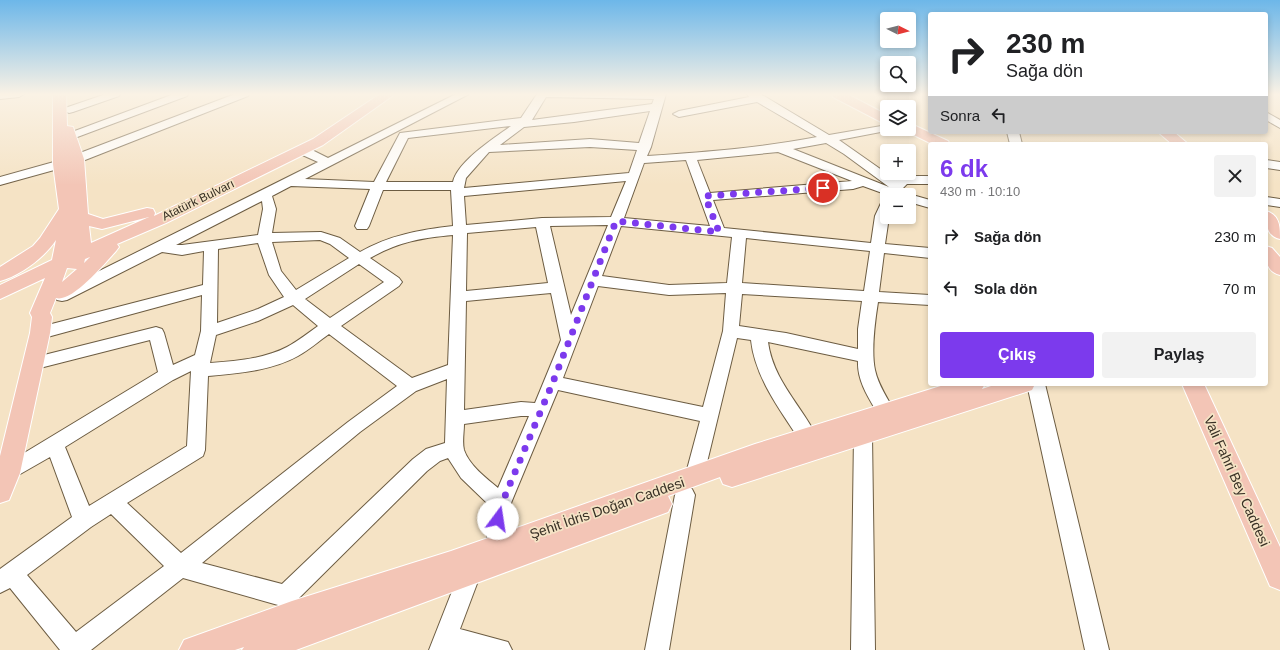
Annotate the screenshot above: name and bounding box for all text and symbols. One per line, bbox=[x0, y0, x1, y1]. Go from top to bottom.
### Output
north arrow bbox=[880, 12, 916, 48]
map controls bbox=[880, 12, 916, 224]
icon: right bbox=[940, 28, 992, 80]
text: 230 m bbox=[1006, 28, 1085, 59]
button: search bbox=[880, 56, 916, 92]
text: Sağa dön bbox=[1006, 61, 1083, 81]
button: layers bbox=[880, 100, 916, 136]
icon: left bbox=[988, 104, 1010, 126]
text: Sonra bbox=[940, 107, 980, 124]
button: + bbox=[880, 144, 916, 180]
text: 6 dk bbox=[940, 155, 988, 182]
button: close bbox=[1214, 155, 1256, 197]
pin bbox=[806, 171, 840, 205]
street label: Atatürk Bulvarı bbox=[160, 176, 236, 224]
icon: arrive bbox=[812, 177, 834, 199]
text: 430 m · 10:10 bbox=[940, 184, 1020, 199]
button: − bbox=[880, 188, 916, 224]
icon: right bbox=[940, 225, 962, 247]
text: Sağa dön bbox=[974, 228, 1042, 245]
text: 230 m bbox=[1214, 228, 1256, 245]
icon: left bbox=[940, 277, 962, 299]
text: Sola dön bbox=[974, 280, 1037, 297]
text: 70 m bbox=[1223, 280, 1256, 297]
button: Çıkış bbox=[940, 332, 1094, 378]
button: Paylaş bbox=[1102, 332, 1256, 378]
street label: Vali Fahri Bey Caddesi bbox=[1201, 413, 1273, 549]
street label: Şehit İdris Doğan Caddesi bbox=[527, 473, 687, 542]
position arrow bbox=[477, 498, 519, 540]

